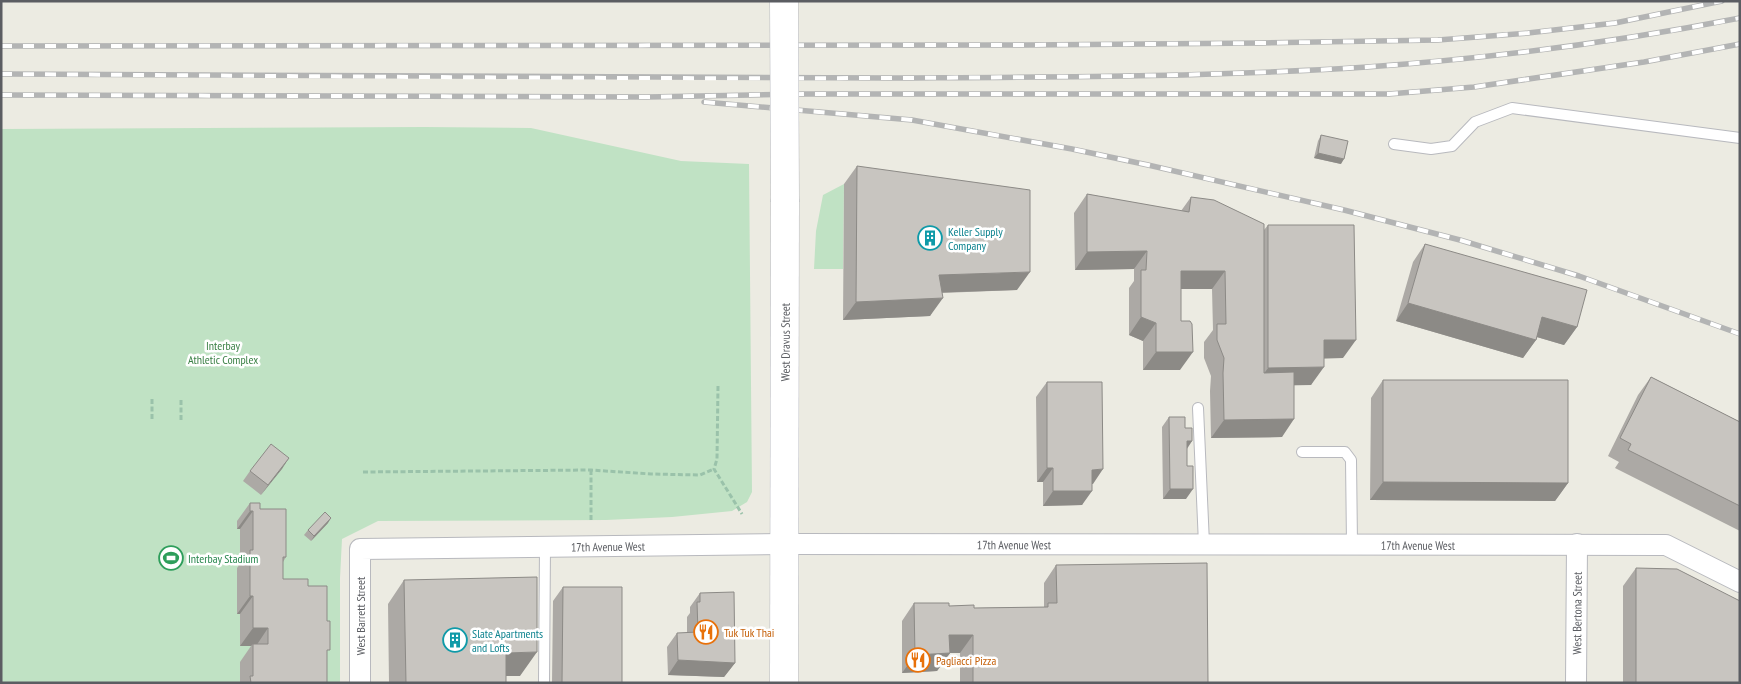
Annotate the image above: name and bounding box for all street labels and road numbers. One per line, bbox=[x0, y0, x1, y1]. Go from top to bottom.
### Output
street label: West Dravus Street bbox=[777, 302, 792, 381]
street label: 17th Avenue West bbox=[977, 537, 1052, 552]
street label: 17th Avenue West bbox=[1381, 537, 1456, 552]
street label: 17th Avenue West bbox=[571, 538, 646, 554]
street label: West Bertona Street bbox=[1569, 571, 1584, 654]
street label: West Barrett Street bbox=[353, 576, 368, 655]

